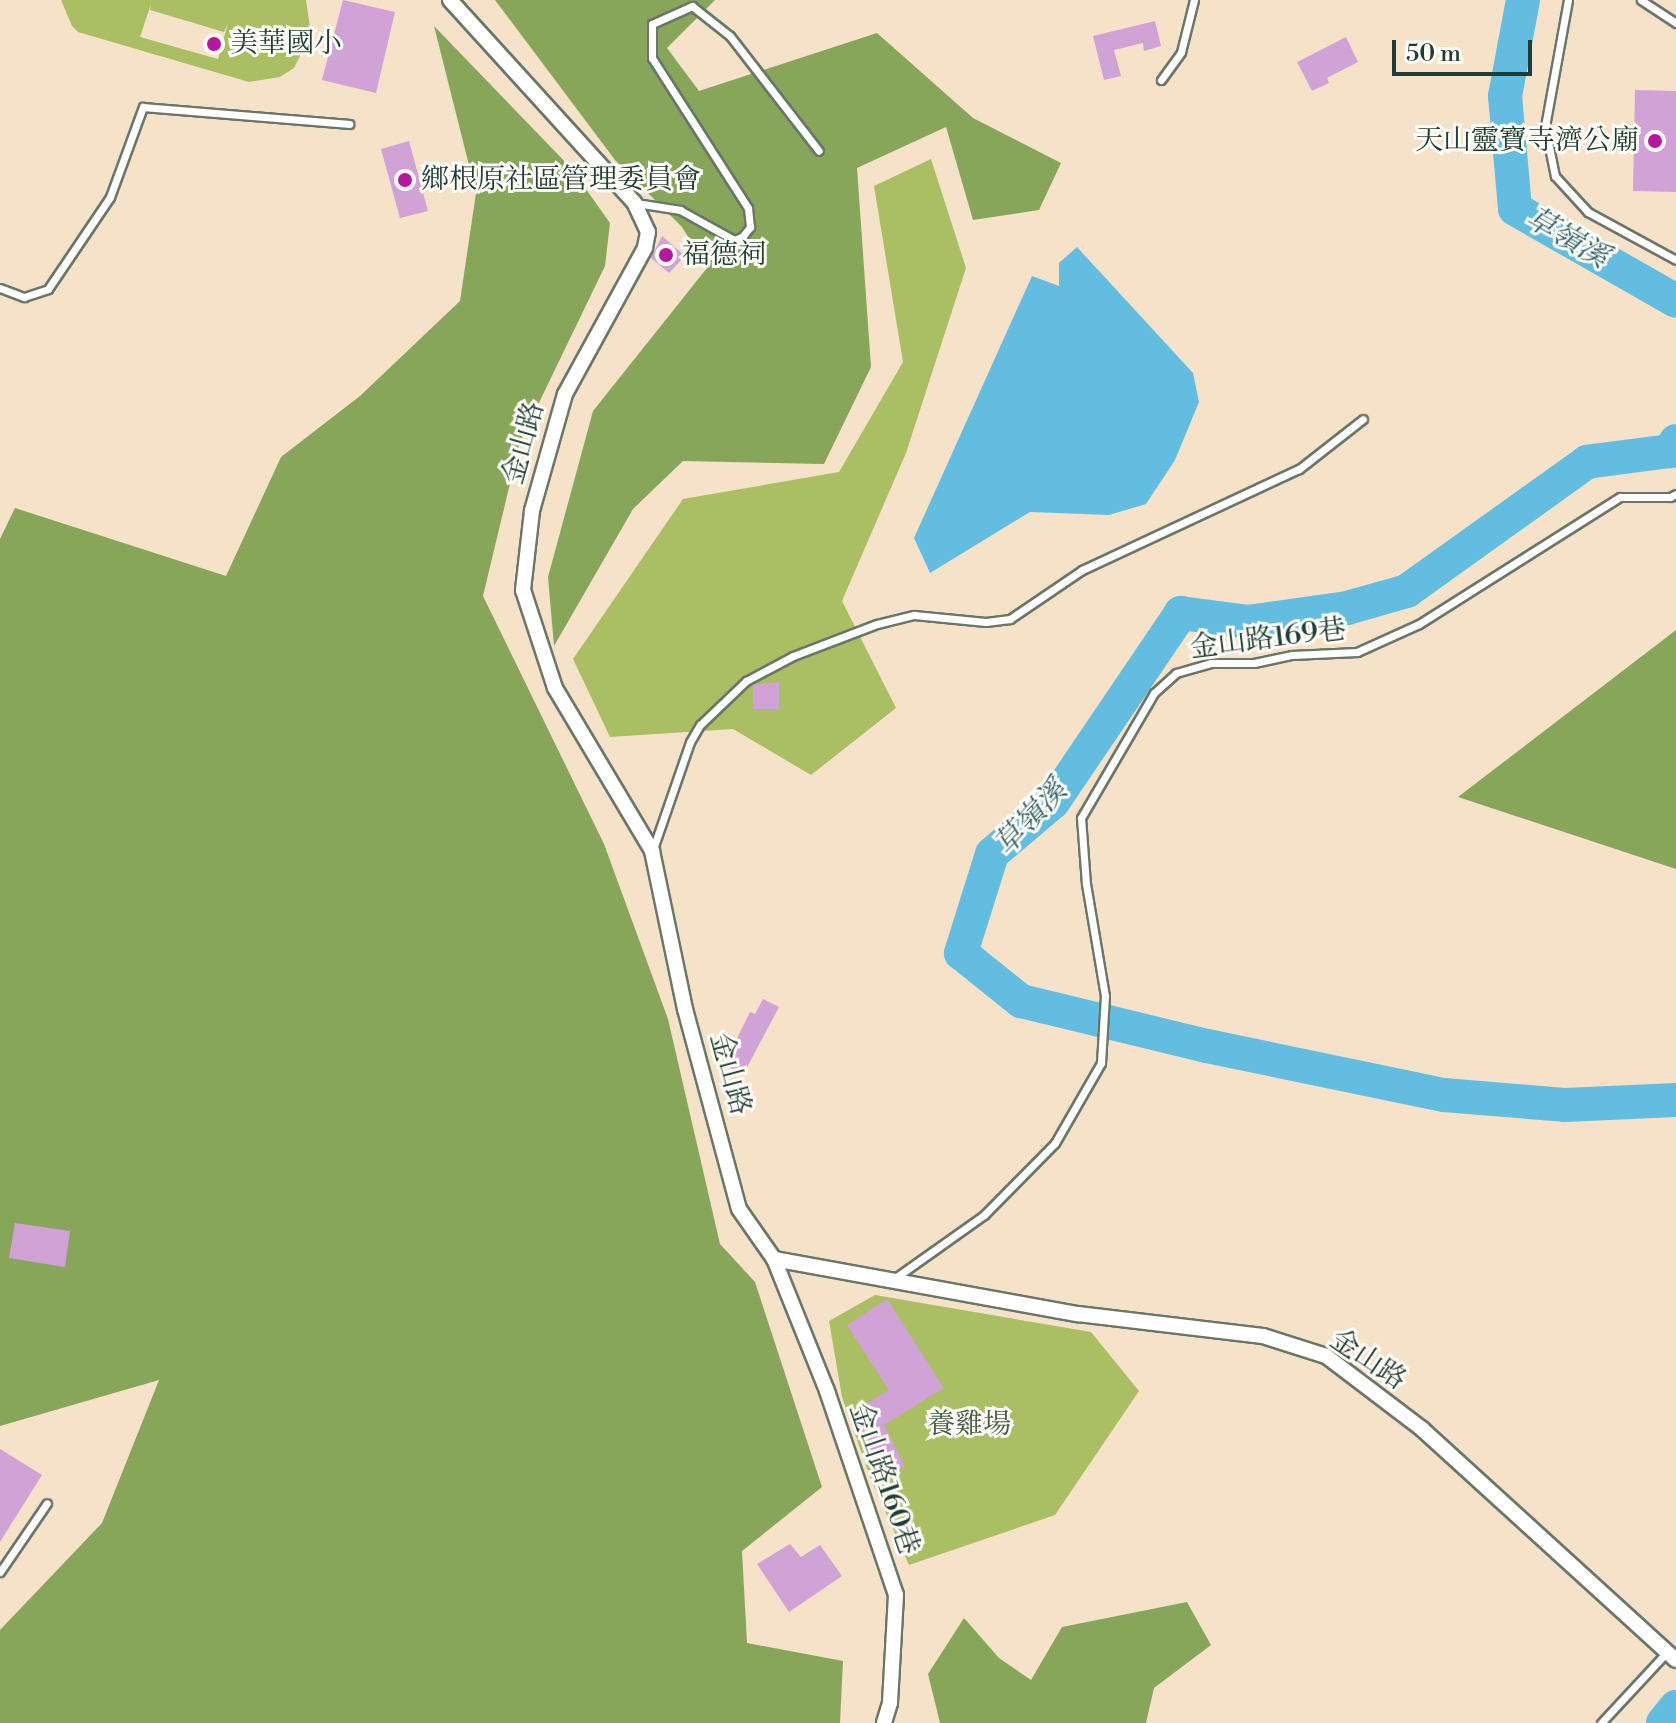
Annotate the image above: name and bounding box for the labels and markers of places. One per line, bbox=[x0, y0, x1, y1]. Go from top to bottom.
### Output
place label: 美華國小 bbox=[230, 27, 342, 61]
marker: 美華國小 bbox=[205, 35, 223, 53]
place label: 天山靈寶寺濟公廟 bbox=[1415, 124, 1639, 158]
marker: 天山靈寶寺濟公廟 bbox=[1646, 132, 1664, 150]
place label: 鄉根原社區管理委員會 bbox=[421, 163, 701, 197]
marker: 鄉根原社區管理委員會 bbox=[396, 171, 414, 189]
place label: 福德祠 bbox=[682, 238, 766, 272]
marker: 福德祠 bbox=[657, 246, 675, 264]

